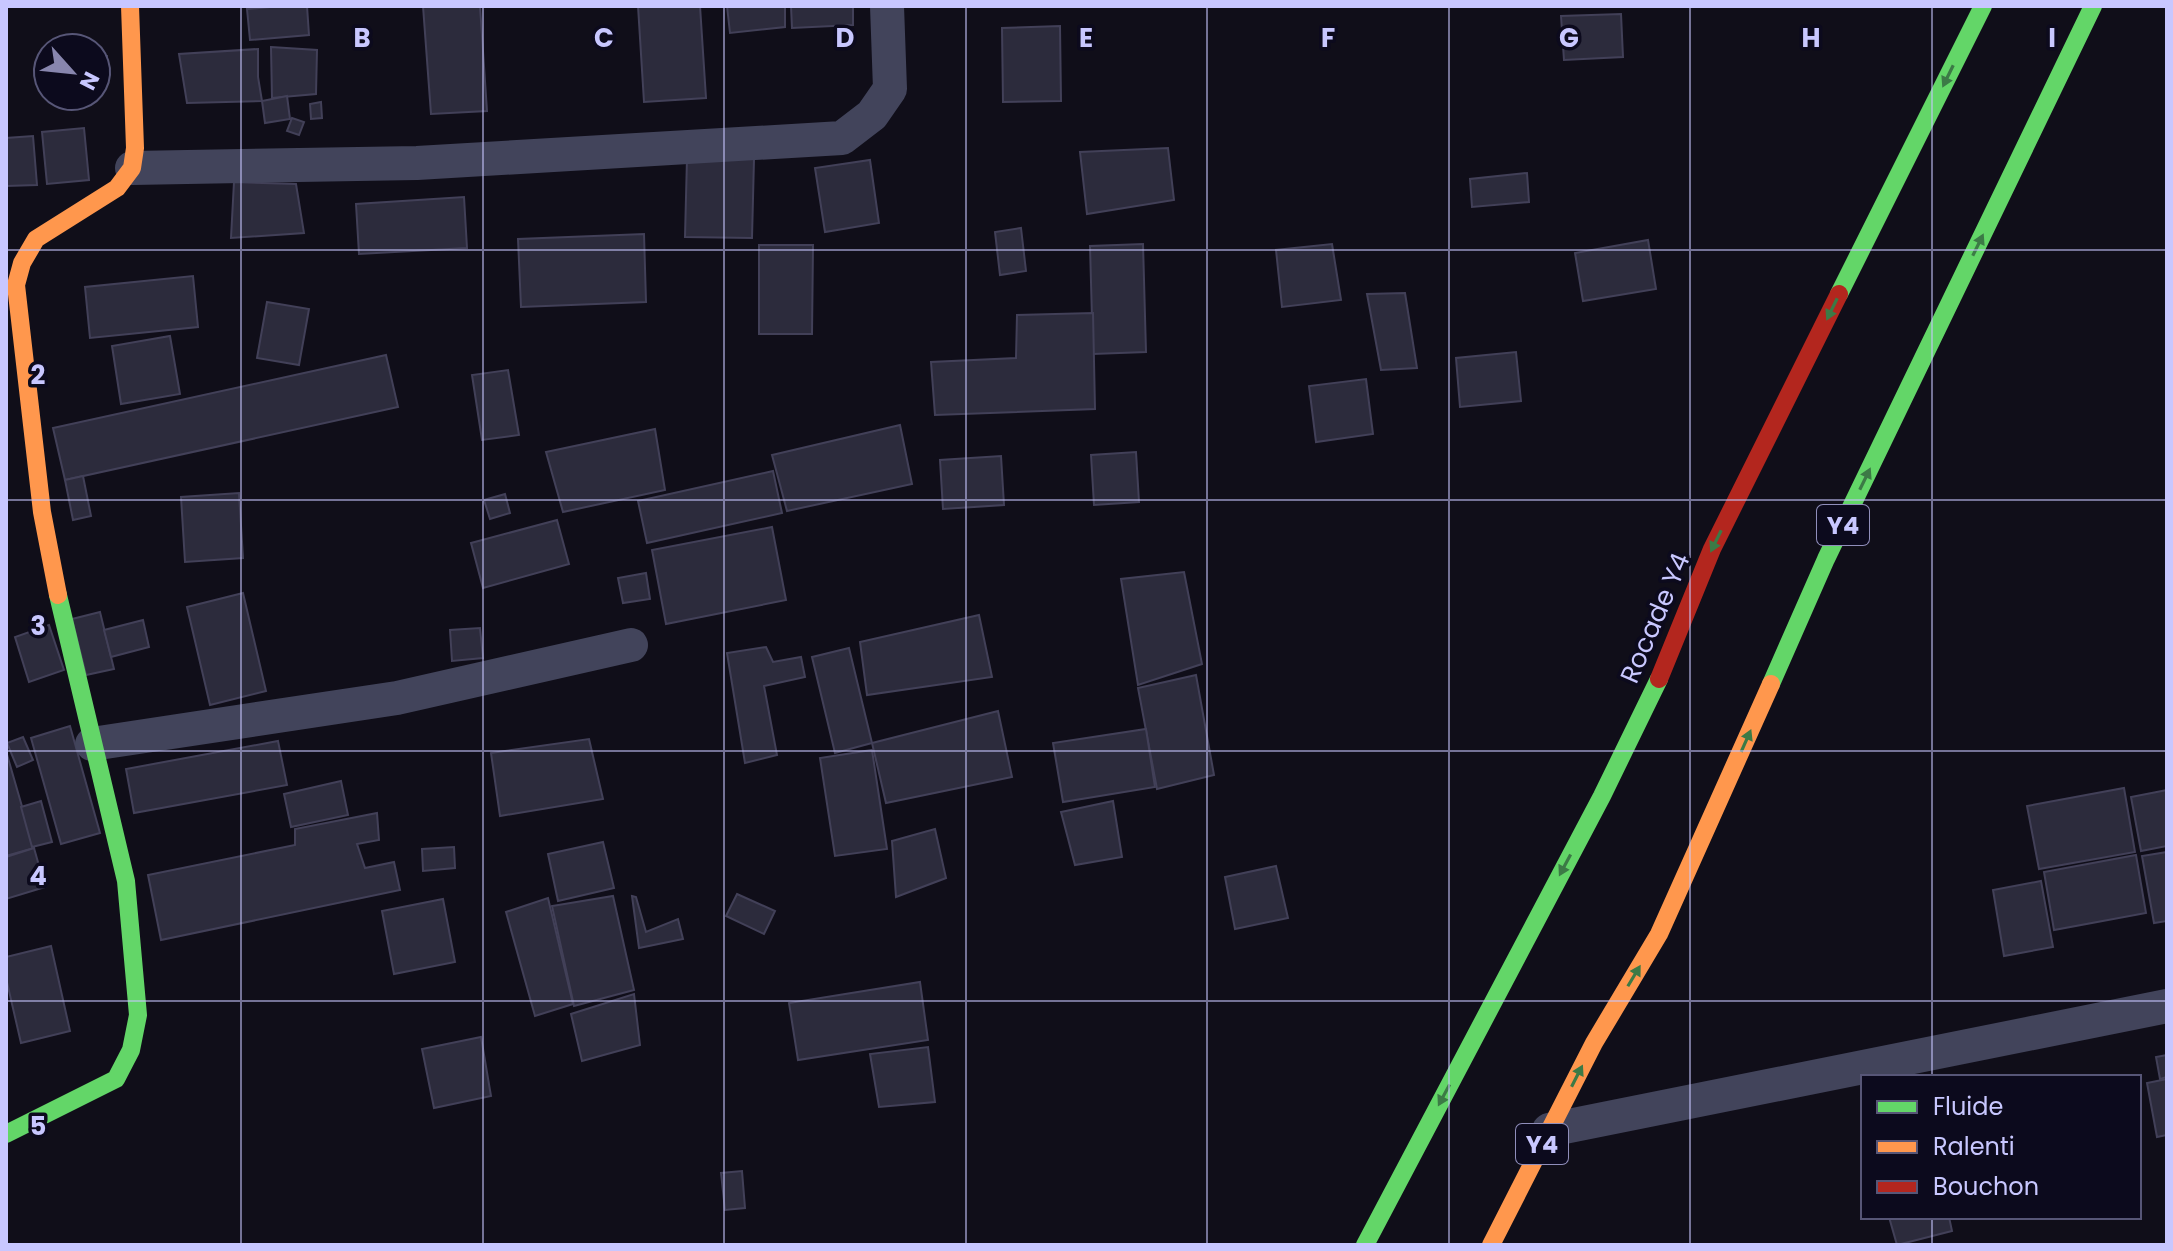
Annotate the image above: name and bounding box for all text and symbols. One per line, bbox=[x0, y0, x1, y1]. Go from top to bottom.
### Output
text: B bbox=[353, 20, 371, 56]
text: C bbox=[594, 20, 614, 56]
text: D bbox=[836, 20, 855, 56]
text: E bbox=[1079, 20, 1093, 56]
text: F bbox=[1321, 20, 1335, 56]
text: G bbox=[1559, 20, 1579, 56]
text: H bbox=[1801, 20, 1821, 56]
text: I bbox=[2048, 20, 2056, 56]
north arrow bbox=[32, 32, 112, 112]
one-way arrow bbox=[1941, 64, 1955, 87]
text: N bbox=[72, 66, 107, 95]
one-way arrow bbox=[1971, 234, 1985, 257]
one-way arrow bbox=[1825, 297, 1839, 320]
text: 2 bbox=[31, 357, 46, 393]
one-way arrow bbox=[1858, 468, 1872, 491]
road number: Y4 bbox=[1817, 505, 1869, 545]
one-way arrow bbox=[1709, 530, 1723, 553]
street label: Rocade Y4 bbox=[1611, 547, 1699, 689]
text: 3 bbox=[30, 608, 46, 644]
one-way arrow bbox=[1739, 730, 1752, 753]
one-way arrow bbox=[1559, 854, 1573, 876]
text: 4 bbox=[29, 858, 47, 894]
one-way arrow bbox=[1627, 965, 1641, 987]
one-way arrow bbox=[1571, 1064, 1584, 1087]
legend bbox=[1861, 1075, 2141, 1219]
one-way arrow bbox=[1437, 1084, 1451, 1106]
text: Fluide bbox=[1933, 1090, 2003, 1123]
text: 5 bbox=[30, 1108, 46, 1144]
road number: Y4 bbox=[1516, 1124, 1568, 1164]
text: Ralenti bbox=[1933, 1130, 2015, 1163]
text: Bouchon bbox=[1933, 1170, 2039, 1203]

